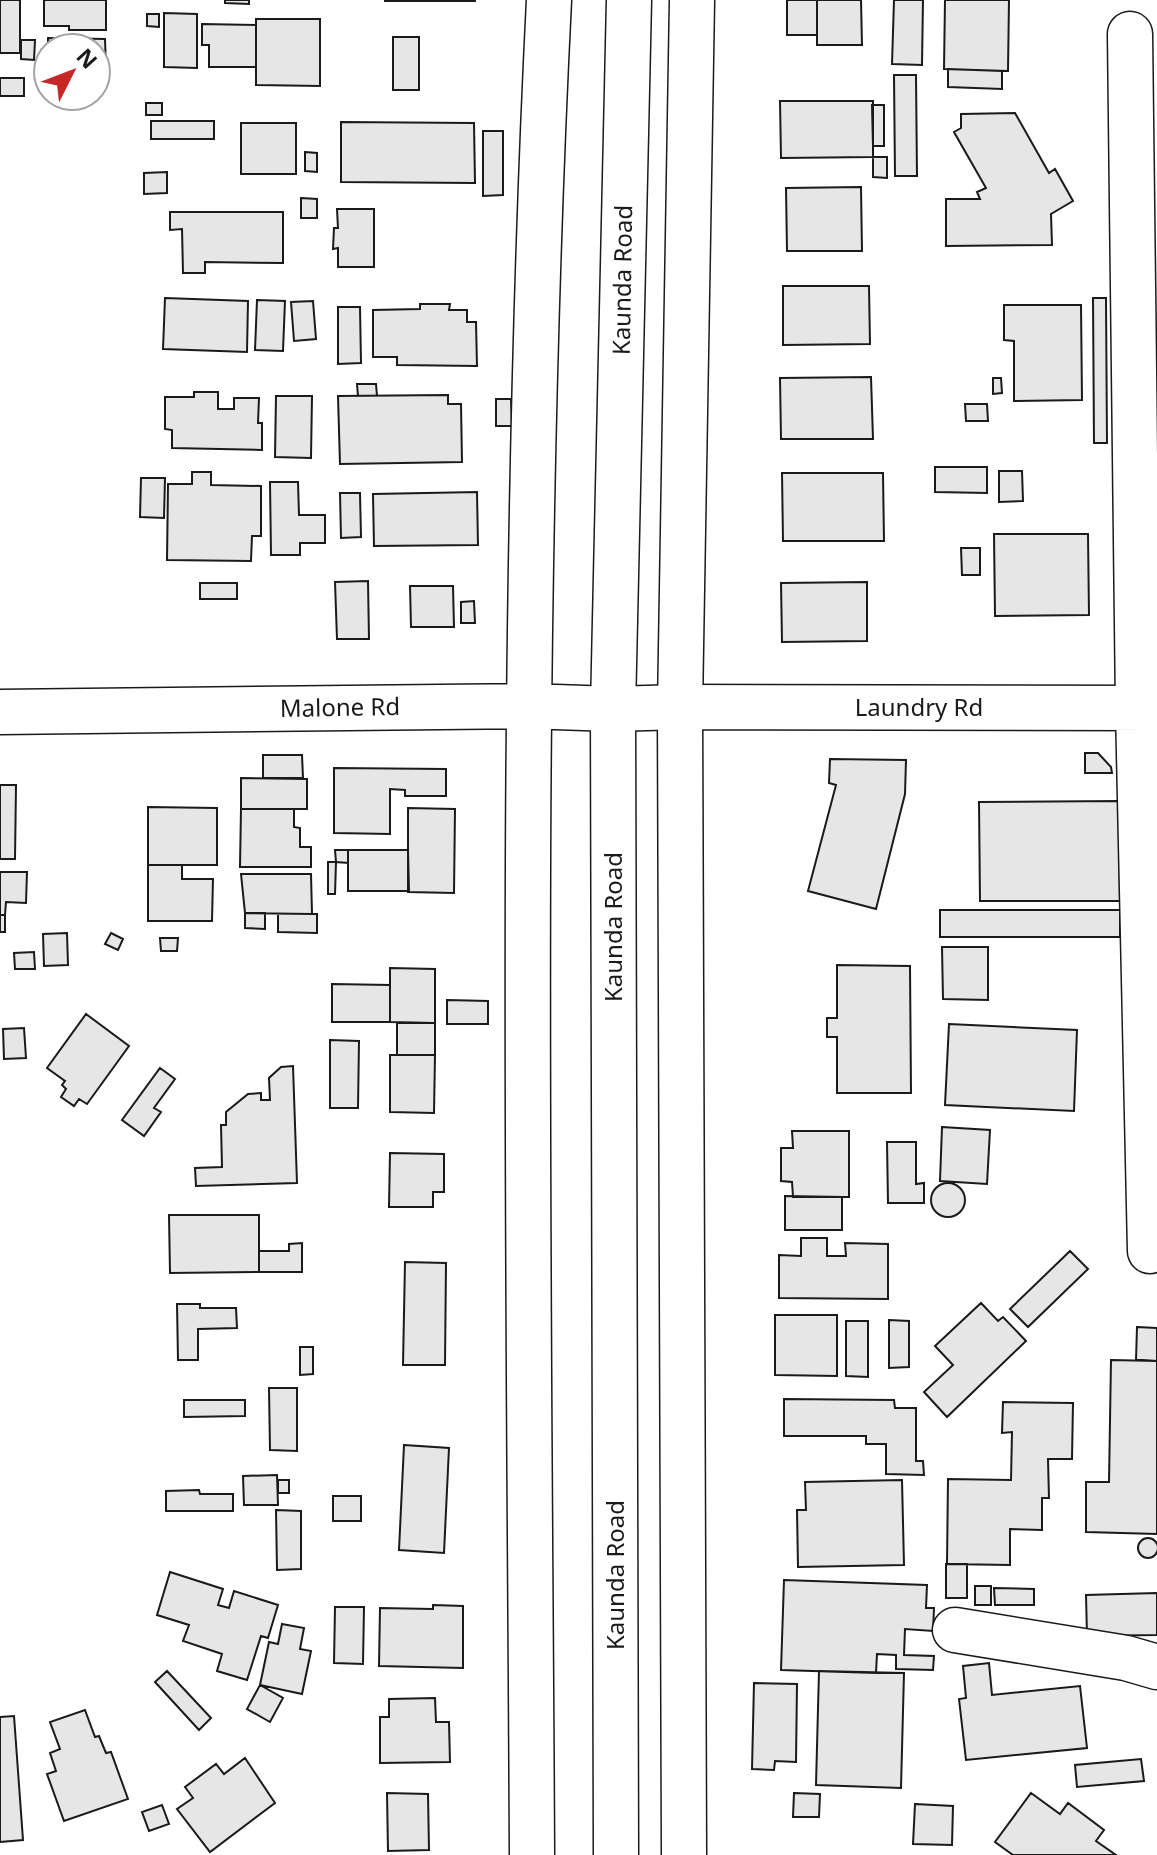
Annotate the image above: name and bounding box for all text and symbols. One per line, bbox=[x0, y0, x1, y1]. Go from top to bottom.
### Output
north arrow bbox=[32, 32, 112, 112]
text: N bbox=[70, 41, 105, 75]
street label: Kaunda Road bbox=[604, 205, 639, 355]
street label: Malone Rd bbox=[280, 689, 400, 724]
street label: Laundry Rd bbox=[855, 690, 983, 723]
street label: Kaunda Road bbox=[596, 852, 629, 1002]
street label: Kaunda Road bbox=[598, 1500, 631, 1650]

